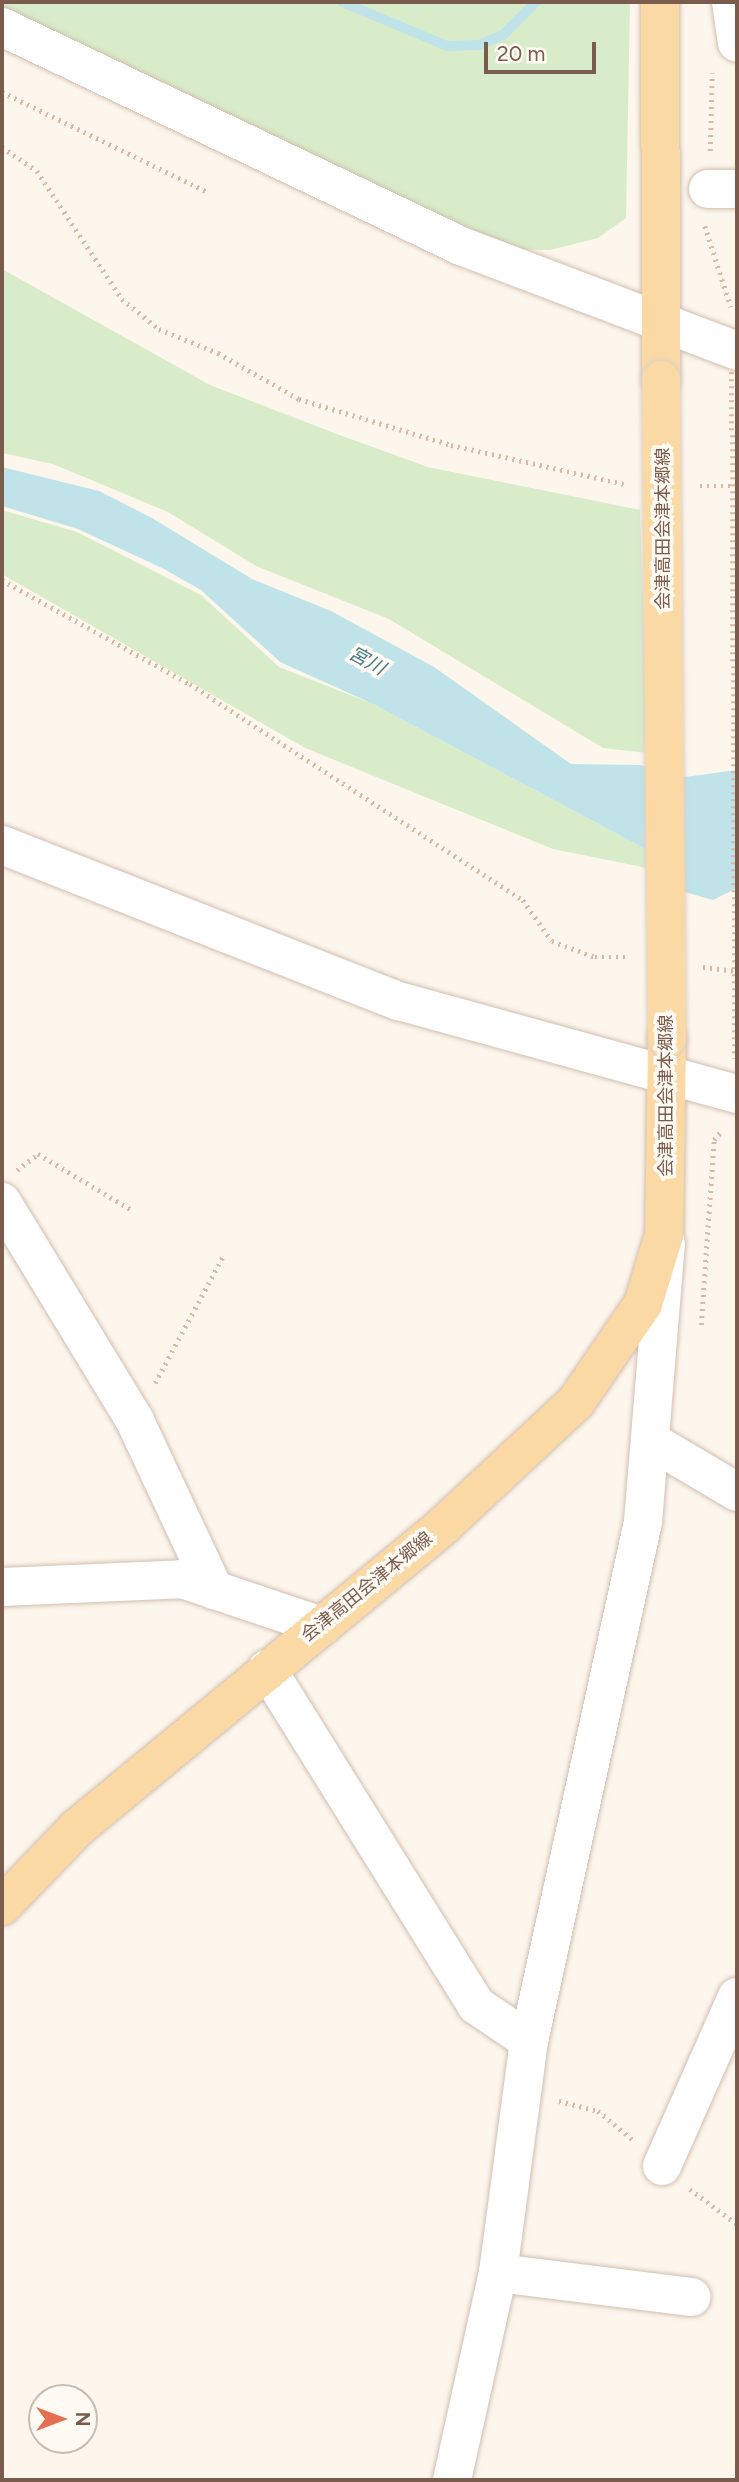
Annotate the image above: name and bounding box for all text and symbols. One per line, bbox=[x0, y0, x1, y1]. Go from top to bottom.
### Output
scale bar bbox=[487, 28, 599, 72]
text: 20 m bbox=[497, 41, 545, 66]
street label: 会津高田会津本郷線 bbox=[652, 448, 674, 610]
water label: 宮川 bbox=[345, 642, 389, 680]
street label: 会津高田会津本郷線 bbox=[655, 1015, 677, 1177]
street label: 会津高田会津本郷線 bbox=[297, 1528, 437, 1646]
north arrow bbox=[28, 2384, 98, 2454]
text: N bbox=[71, 2412, 94, 2426]

